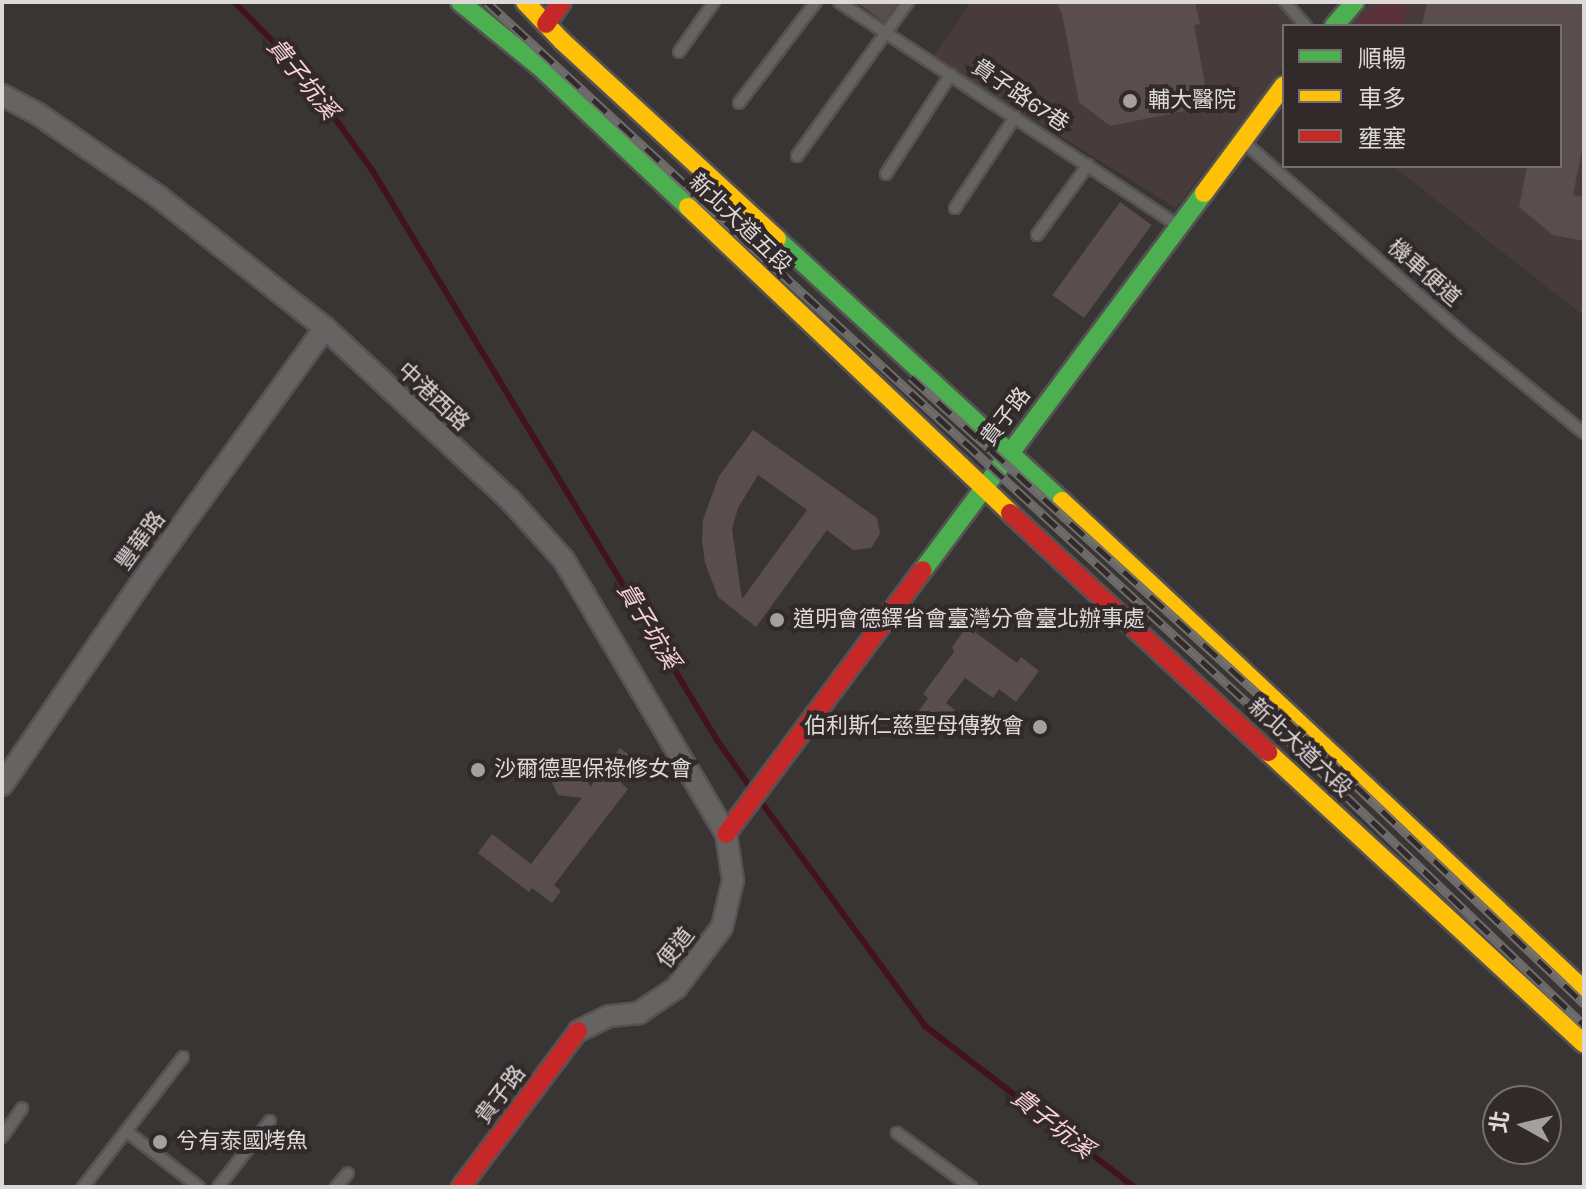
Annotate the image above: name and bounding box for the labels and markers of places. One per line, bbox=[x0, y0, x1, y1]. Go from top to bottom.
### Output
place label: 輔大醫院 bbox=[1148, 88, 1236, 114]
marker: 輔大醫院 bbox=[1119, 90, 1141, 112]
place label: 道明會德鐸省會臺灣分會臺北辦事處 bbox=[793, 607, 1145, 633]
marker: 道明會德鐸省會臺灣分會臺北辦事處 bbox=[768, 611, 786, 629]
place label: 伯利斯仁慈聖母傳教會 bbox=[804, 714, 1024, 740]
marker: 伯利斯仁慈聖母傳教會 bbox=[1031, 718, 1049, 736]
place label: 沙爾德聖保祿修女會 bbox=[494, 757, 692, 783]
marker: 沙爾德聖保祿修女會 bbox=[469, 761, 487, 779]
place label: 兮有泰國烤魚 bbox=[176, 1129, 308, 1155]
marker: 兮有泰國烤魚 bbox=[151, 1133, 169, 1151]

